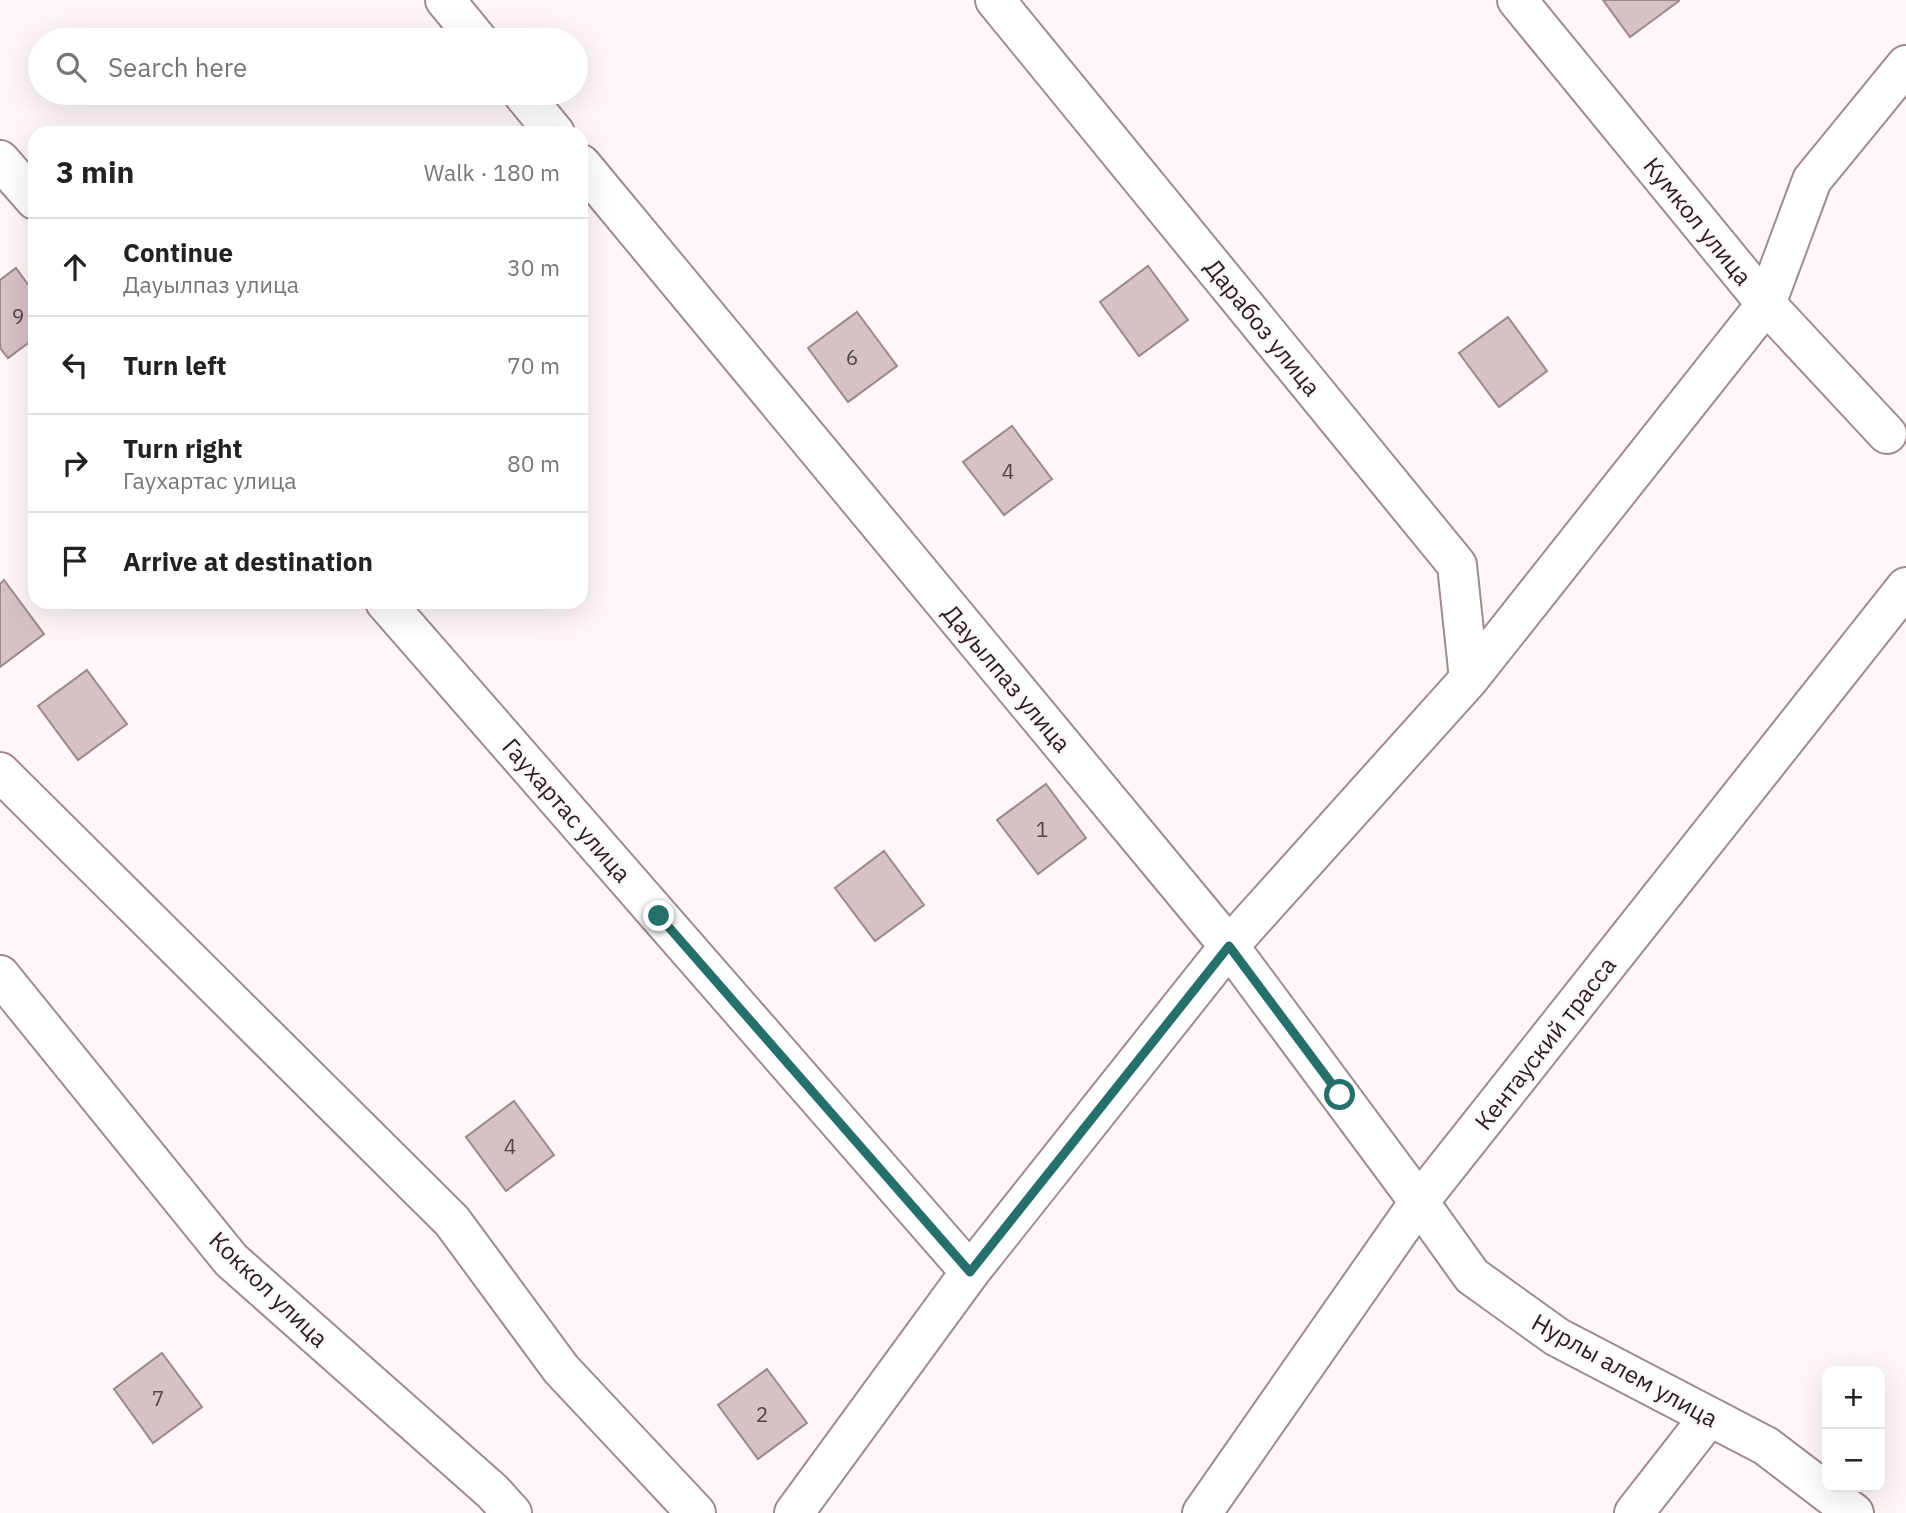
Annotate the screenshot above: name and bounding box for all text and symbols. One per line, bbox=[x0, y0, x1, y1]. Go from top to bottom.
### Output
search box bbox=[28, 28, 588, 105]
icon: search bbox=[52, 48, 90, 86]
text: Search here bbox=[108, 50, 247, 84]
street label: Кумкол улица bbox=[1637, 150, 1760, 292]
text: 3 min bbox=[56, 152, 134, 191]
text: Walk · 180 m bbox=[424, 157, 560, 187]
text: Continue bbox=[123, 235, 233, 269]
icon: ahead bbox=[56, 248, 94, 286]
text: 30 m bbox=[507, 252, 560, 282]
street label: Дарабоз улица bbox=[1198, 252, 1328, 402]
text: Дауылпаз улица bbox=[123, 269, 299, 299]
house number: 9 bbox=[12, 302, 24, 330]
house number: 6 bbox=[846, 343, 858, 371]
icon: left bbox=[56, 346, 94, 384]
text: Turn left bbox=[123, 348, 226, 382]
text: 70 m bbox=[507, 350, 560, 380]
text: Turn right bbox=[123, 431, 242, 465]
icon: right bbox=[56, 444, 94, 482]
text: 80 m bbox=[507, 448, 560, 478]
house number: 4 bbox=[1002, 457, 1014, 485]
text: Гаухартас улица bbox=[123, 465, 297, 495]
icon: arrive bbox=[56, 542, 94, 580]
text: Arrive at destination bbox=[123, 544, 373, 578]
street label: Дауылпаз улица bbox=[936, 597, 1078, 759]
street label: Гаухартас улица bbox=[495, 731, 639, 889]
house number: 1 bbox=[1036, 815, 1048, 843]
route end bbox=[643, 900, 674, 931]
street label: Кентауский трасса bbox=[1467, 950, 1623, 1136]
route start bbox=[1324, 1079, 1355, 1110]
house number: 4 bbox=[504, 1132, 516, 1160]
street label: Коккол улица bbox=[203, 1224, 336, 1354]
street label: Нурлы алем улица bbox=[1526, 1306, 1724, 1435]
map controls bbox=[1822, 1366, 1885, 1492]
button: + bbox=[1822, 1366, 1885, 1429]
house number: 7 bbox=[152, 1384, 164, 1412]
house number: 2 bbox=[756, 1400, 768, 1428]
button: − bbox=[1822, 1429, 1885, 1492]

